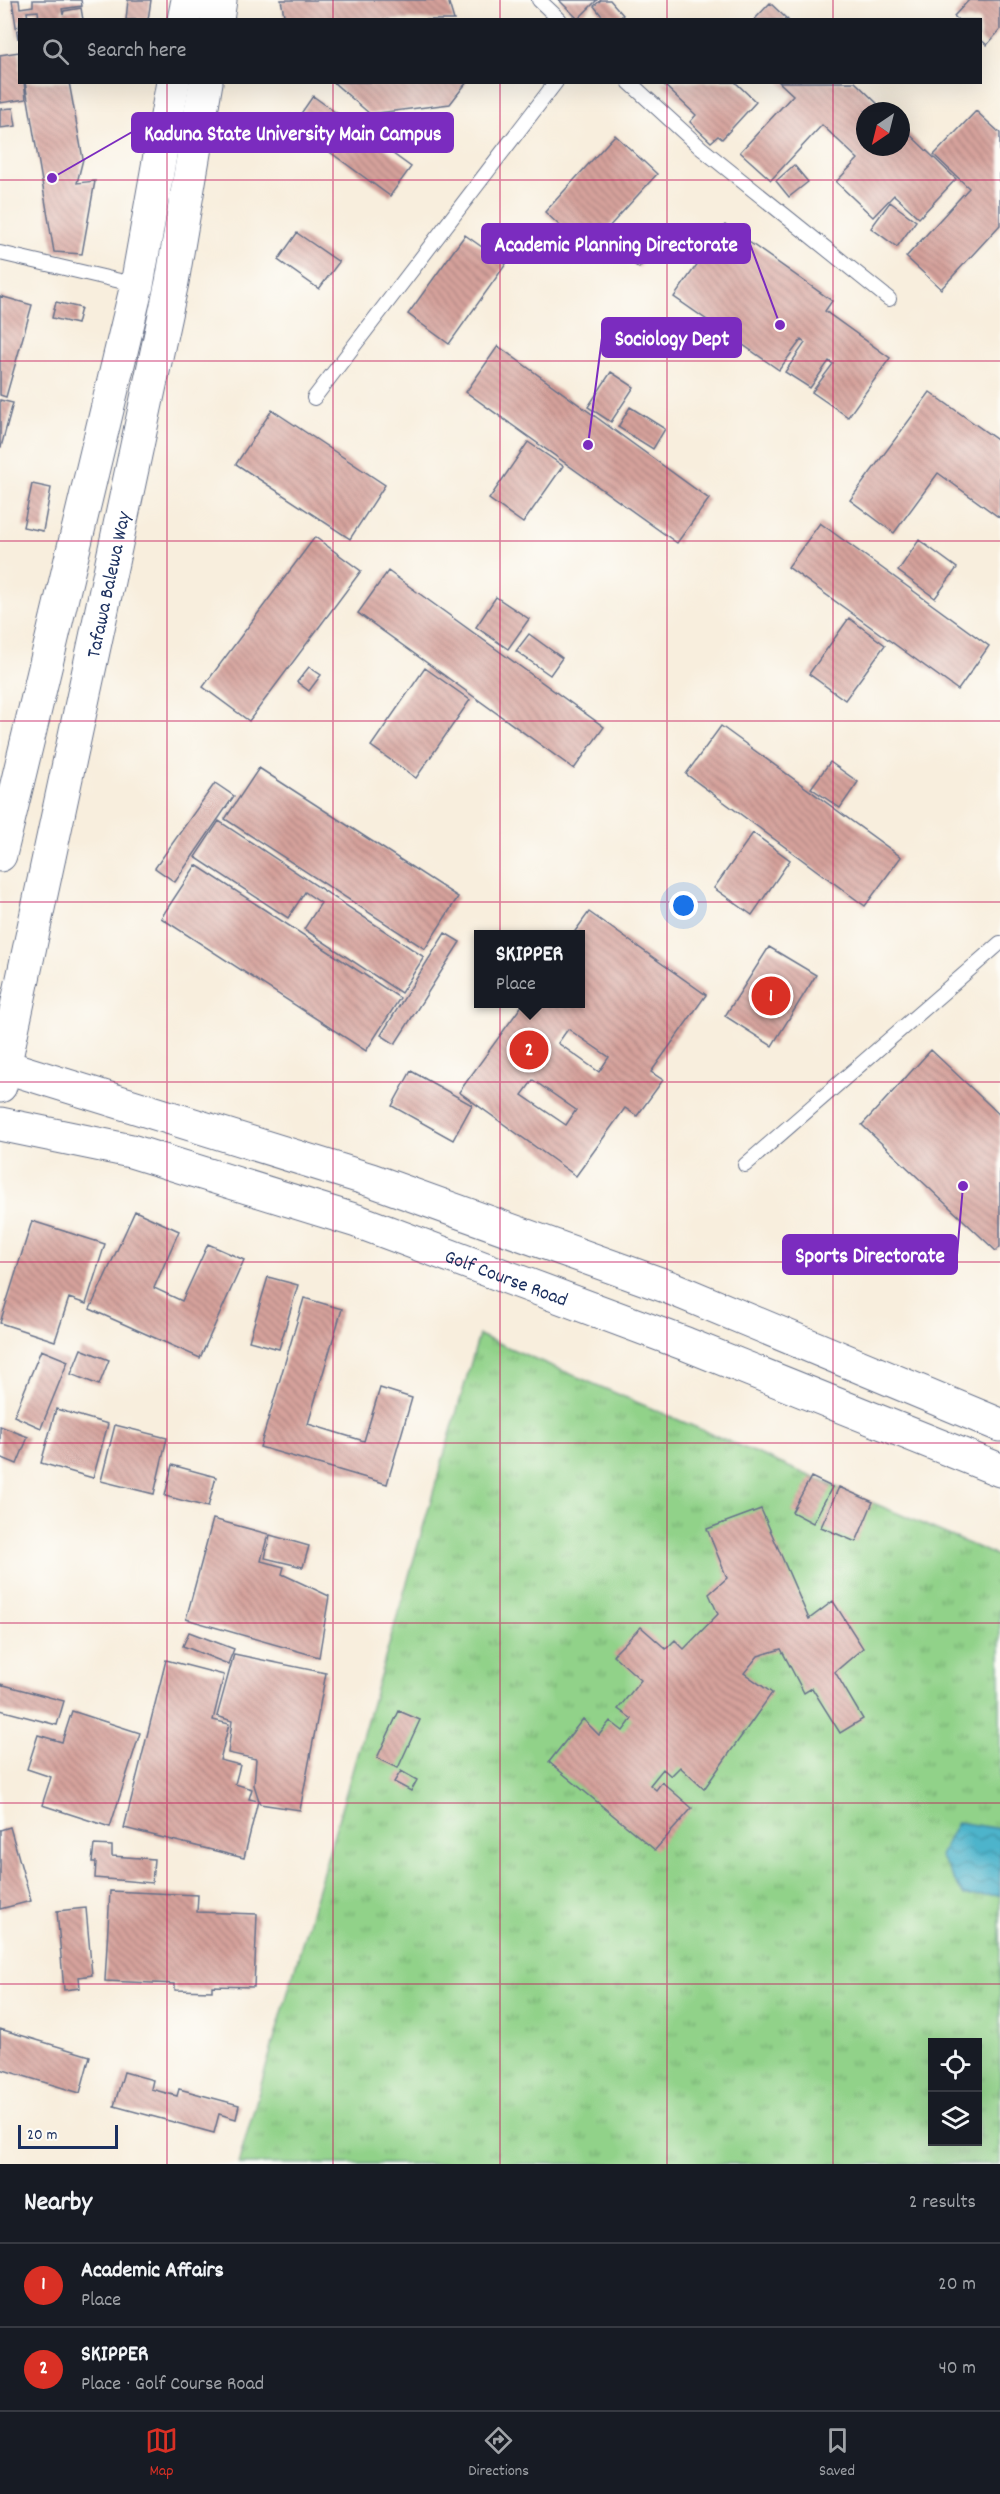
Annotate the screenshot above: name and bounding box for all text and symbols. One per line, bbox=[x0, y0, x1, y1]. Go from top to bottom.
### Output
search box bbox=[18, 18, 982, 84]
icon: search bbox=[39, 35, 72, 68]
text: Search here bbox=[87, 36, 186, 67]
north arrow bbox=[856, 102, 910, 156]
callout: Kaduna State University Main Campus bbox=[132, 113, 453, 152]
text: Kaduna State University Main Campus bbox=[144, 121, 442, 151]
callout: Academic Planning Directorate bbox=[482, 224, 750, 263]
text: Academic Planning Directorate bbox=[494, 232, 738, 262]
callout: Sociology Dept bbox=[602, 318, 741, 357]
text: Sociology Dept bbox=[615, 326, 730, 356]
street label: Tafawa Balewa Way bbox=[81, 508, 140, 661]
your location bbox=[669, 891, 698, 920]
popup bbox=[474, 930, 585, 1008]
text: SKIPPER bbox=[496, 940, 563, 971]
text: Place bbox=[496, 971, 536, 999]
pin: 1 bbox=[752, 974, 790, 1018]
pin: 2 bbox=[510, 1028, 548, 1072]
callout: Sports Directorate bbox=[783, 1235, 957, 1274]
text: Sports Directorate bbox=[795, 1243, 945, 1273]
street label: Golf Course Road bbox=[440, 1244, 571, 1316]
map controls bbox=[928, 2038, 982, 2146]
button: locate bbox=[928, 2038, 982, 2092]
button: layers bbox=[928, 2092, 982, 2146]
scale bar bbox=[18, 2122, 118, 2150]
text: 20 m bbox=[27, 2124, 57, 2147]
text: Nearby bbox=[24, 2185, 92, 2222]
text: 2 results bbox=[909, 2189, 976, 2217]
text: Academic Affairs bbox=[81, 2256, 224, 2287]
text: 1 bbox=[41, 2271, 46, 2299]
text: 20 m bbox=[938, 2271, 976, 2299]
text: Place bbox=[81, 2287, 121, 2315]
text: SKIPPER bbox=[81, 2340, 148, 2371]
text: 2 bbox=[39, 2355, 48, 2383]
text: 40 m bbox=[938, 2355, 976, 2383]
text: Place · Golf Course Road bbox=[81, 2371, 264, 2399]
tab: Map bbox=[145, 2424, 178, 2483]
tab: Directions bbox=[468, 2424, 529, 2483]
tab: Saved bbox=[819, 2424, 855, 2483]

